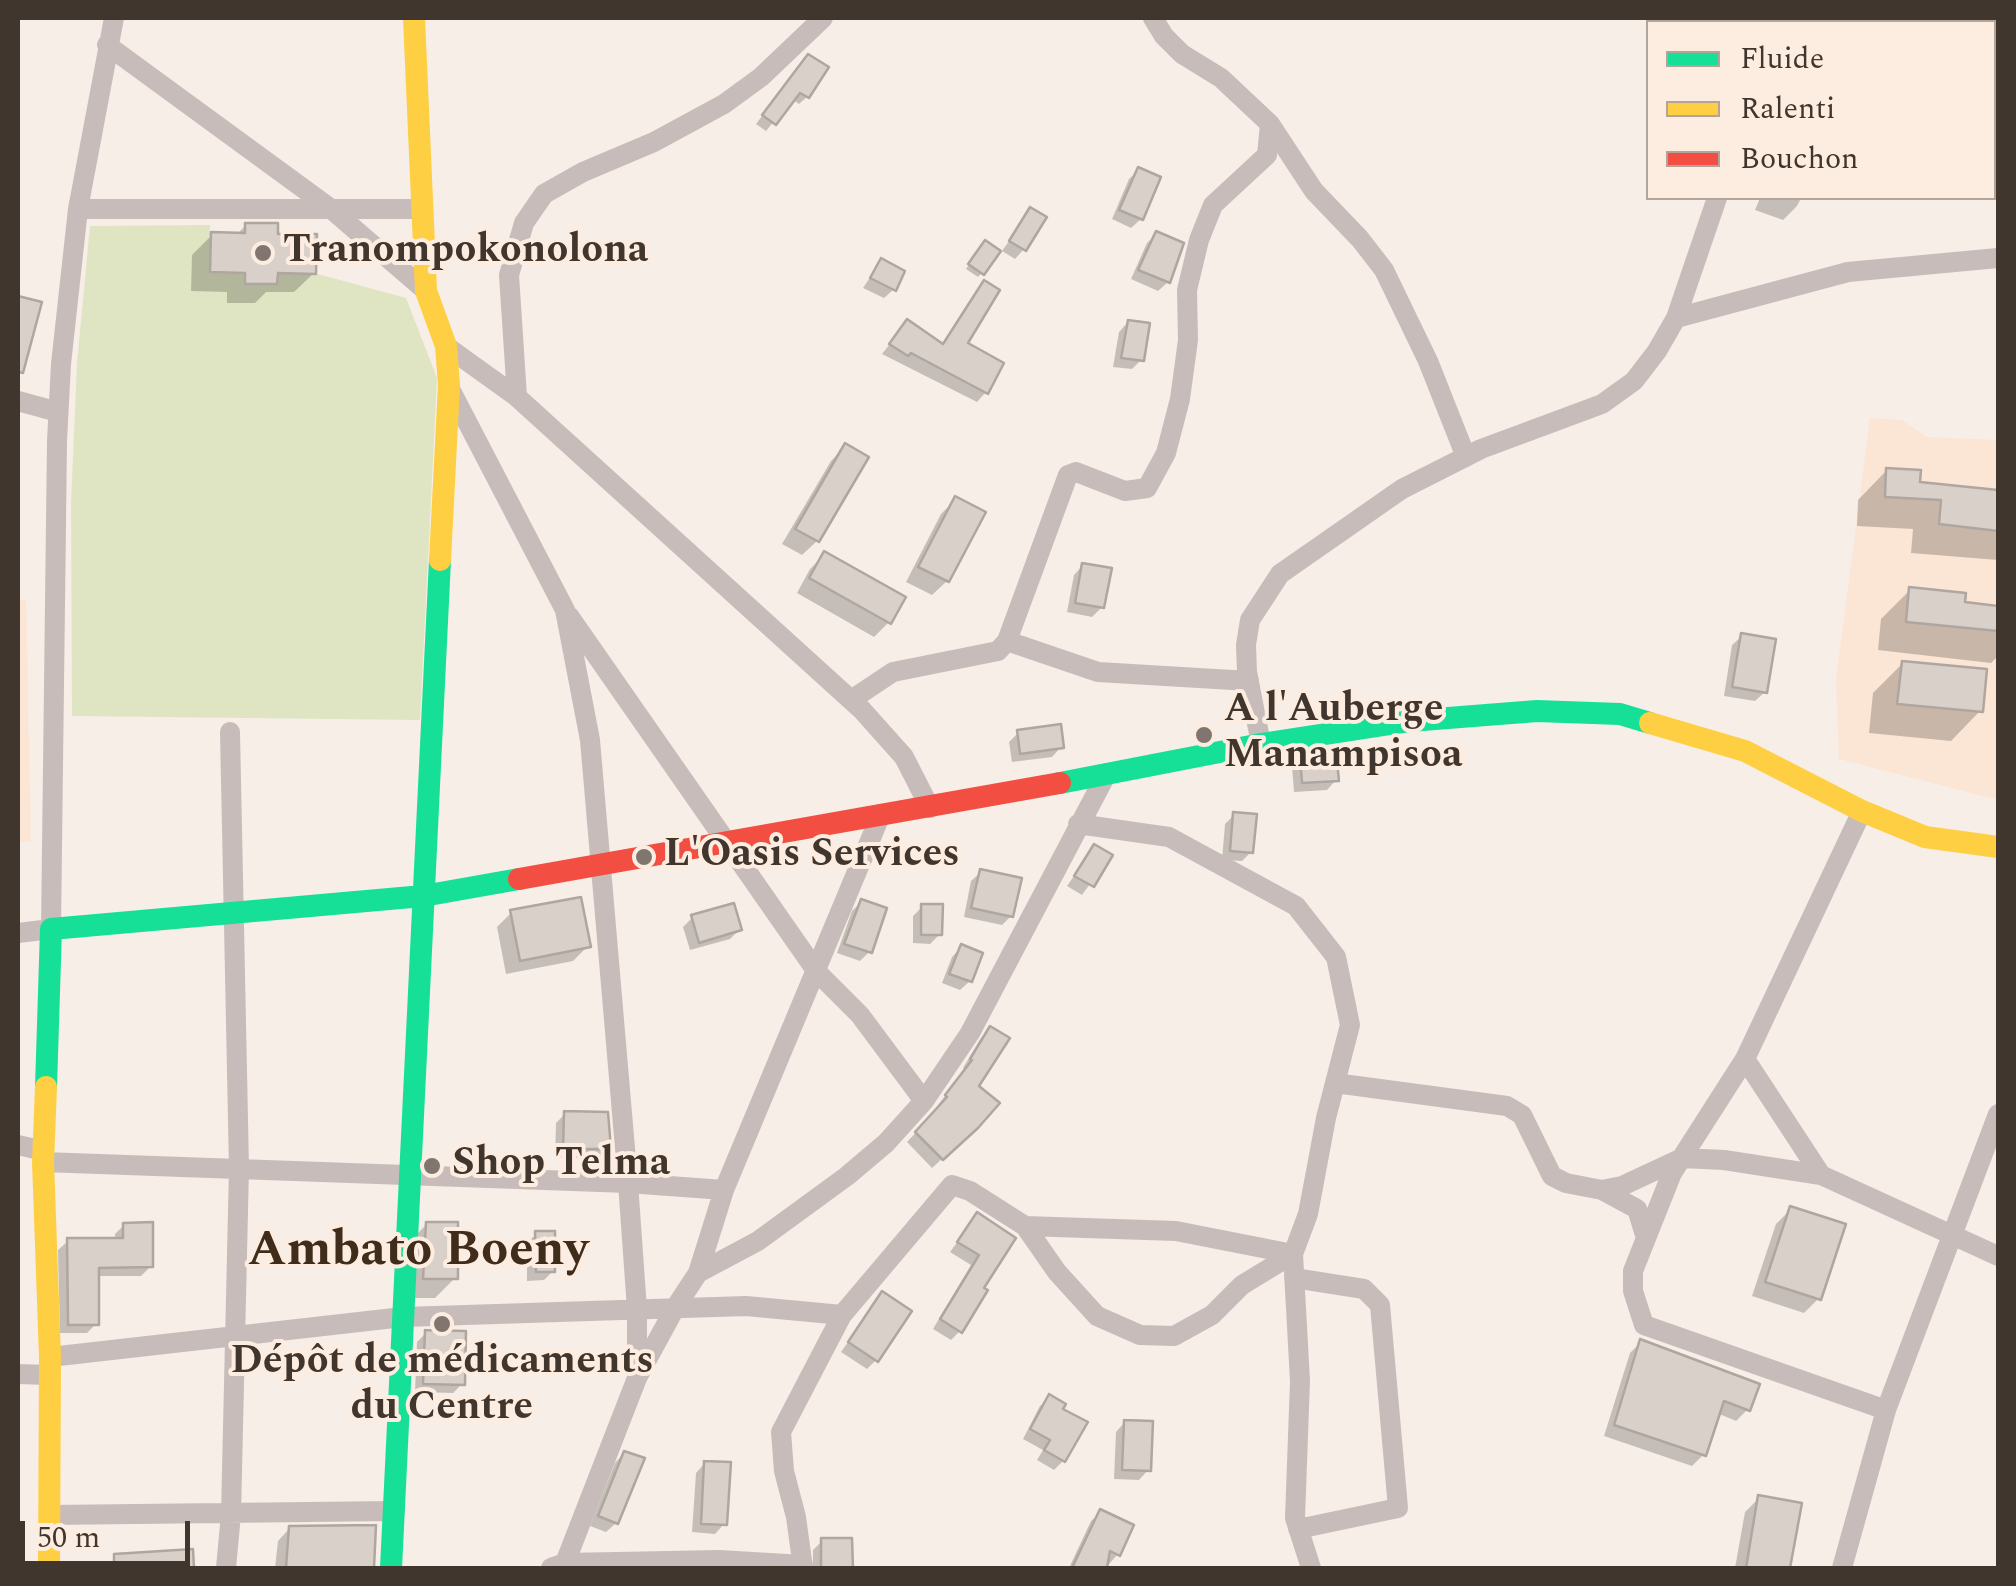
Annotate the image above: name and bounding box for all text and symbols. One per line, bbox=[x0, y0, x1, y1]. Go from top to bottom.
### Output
legend bbox=[1646, 20, 1996, 200]
text: Fluide bbox=[1740, 36, 1824, 82]
text: Ralenti bbox=[1740, 86, 1835, 132]
text: Bouchon bbox=[1740, 136, 1859, 182]
place label: Tranompokonolona bbox=[283, 229, 648, 277]
marker: Tranompokonolona bbox=[252, 242, 274, 264]
place label: A l'Auberge Manampisoa bbox=[1224, 688, 1463, 782]
marker: A l'Auberge Manampisoa bbox=[1193, 724, 1215, 746]
place label: L'Oasis Services bbox=[664, 833, 960, 881]
marker: L'Oasis Services bbox=[633, 846, 655, 868]
place label: Shop Telma bbox=[452, 1142, 670, 1190]
marker: Shop Telma bbox=[421, 1155, 443, 1177]
district label: Ambato Boeny bbox=[248, 1224, 588, 1284]
marker: Dépôt de médicaments du Centre bbox=[431, 1313, 453, 1335]
place label: Dépôt de médicaments du Centre bbox=[230, 1340, 654, 1434]
scale bar bbox=[25, 1501, 195, 1563]
text: 50 m bbox=[37, 1515, 100, 1561]

